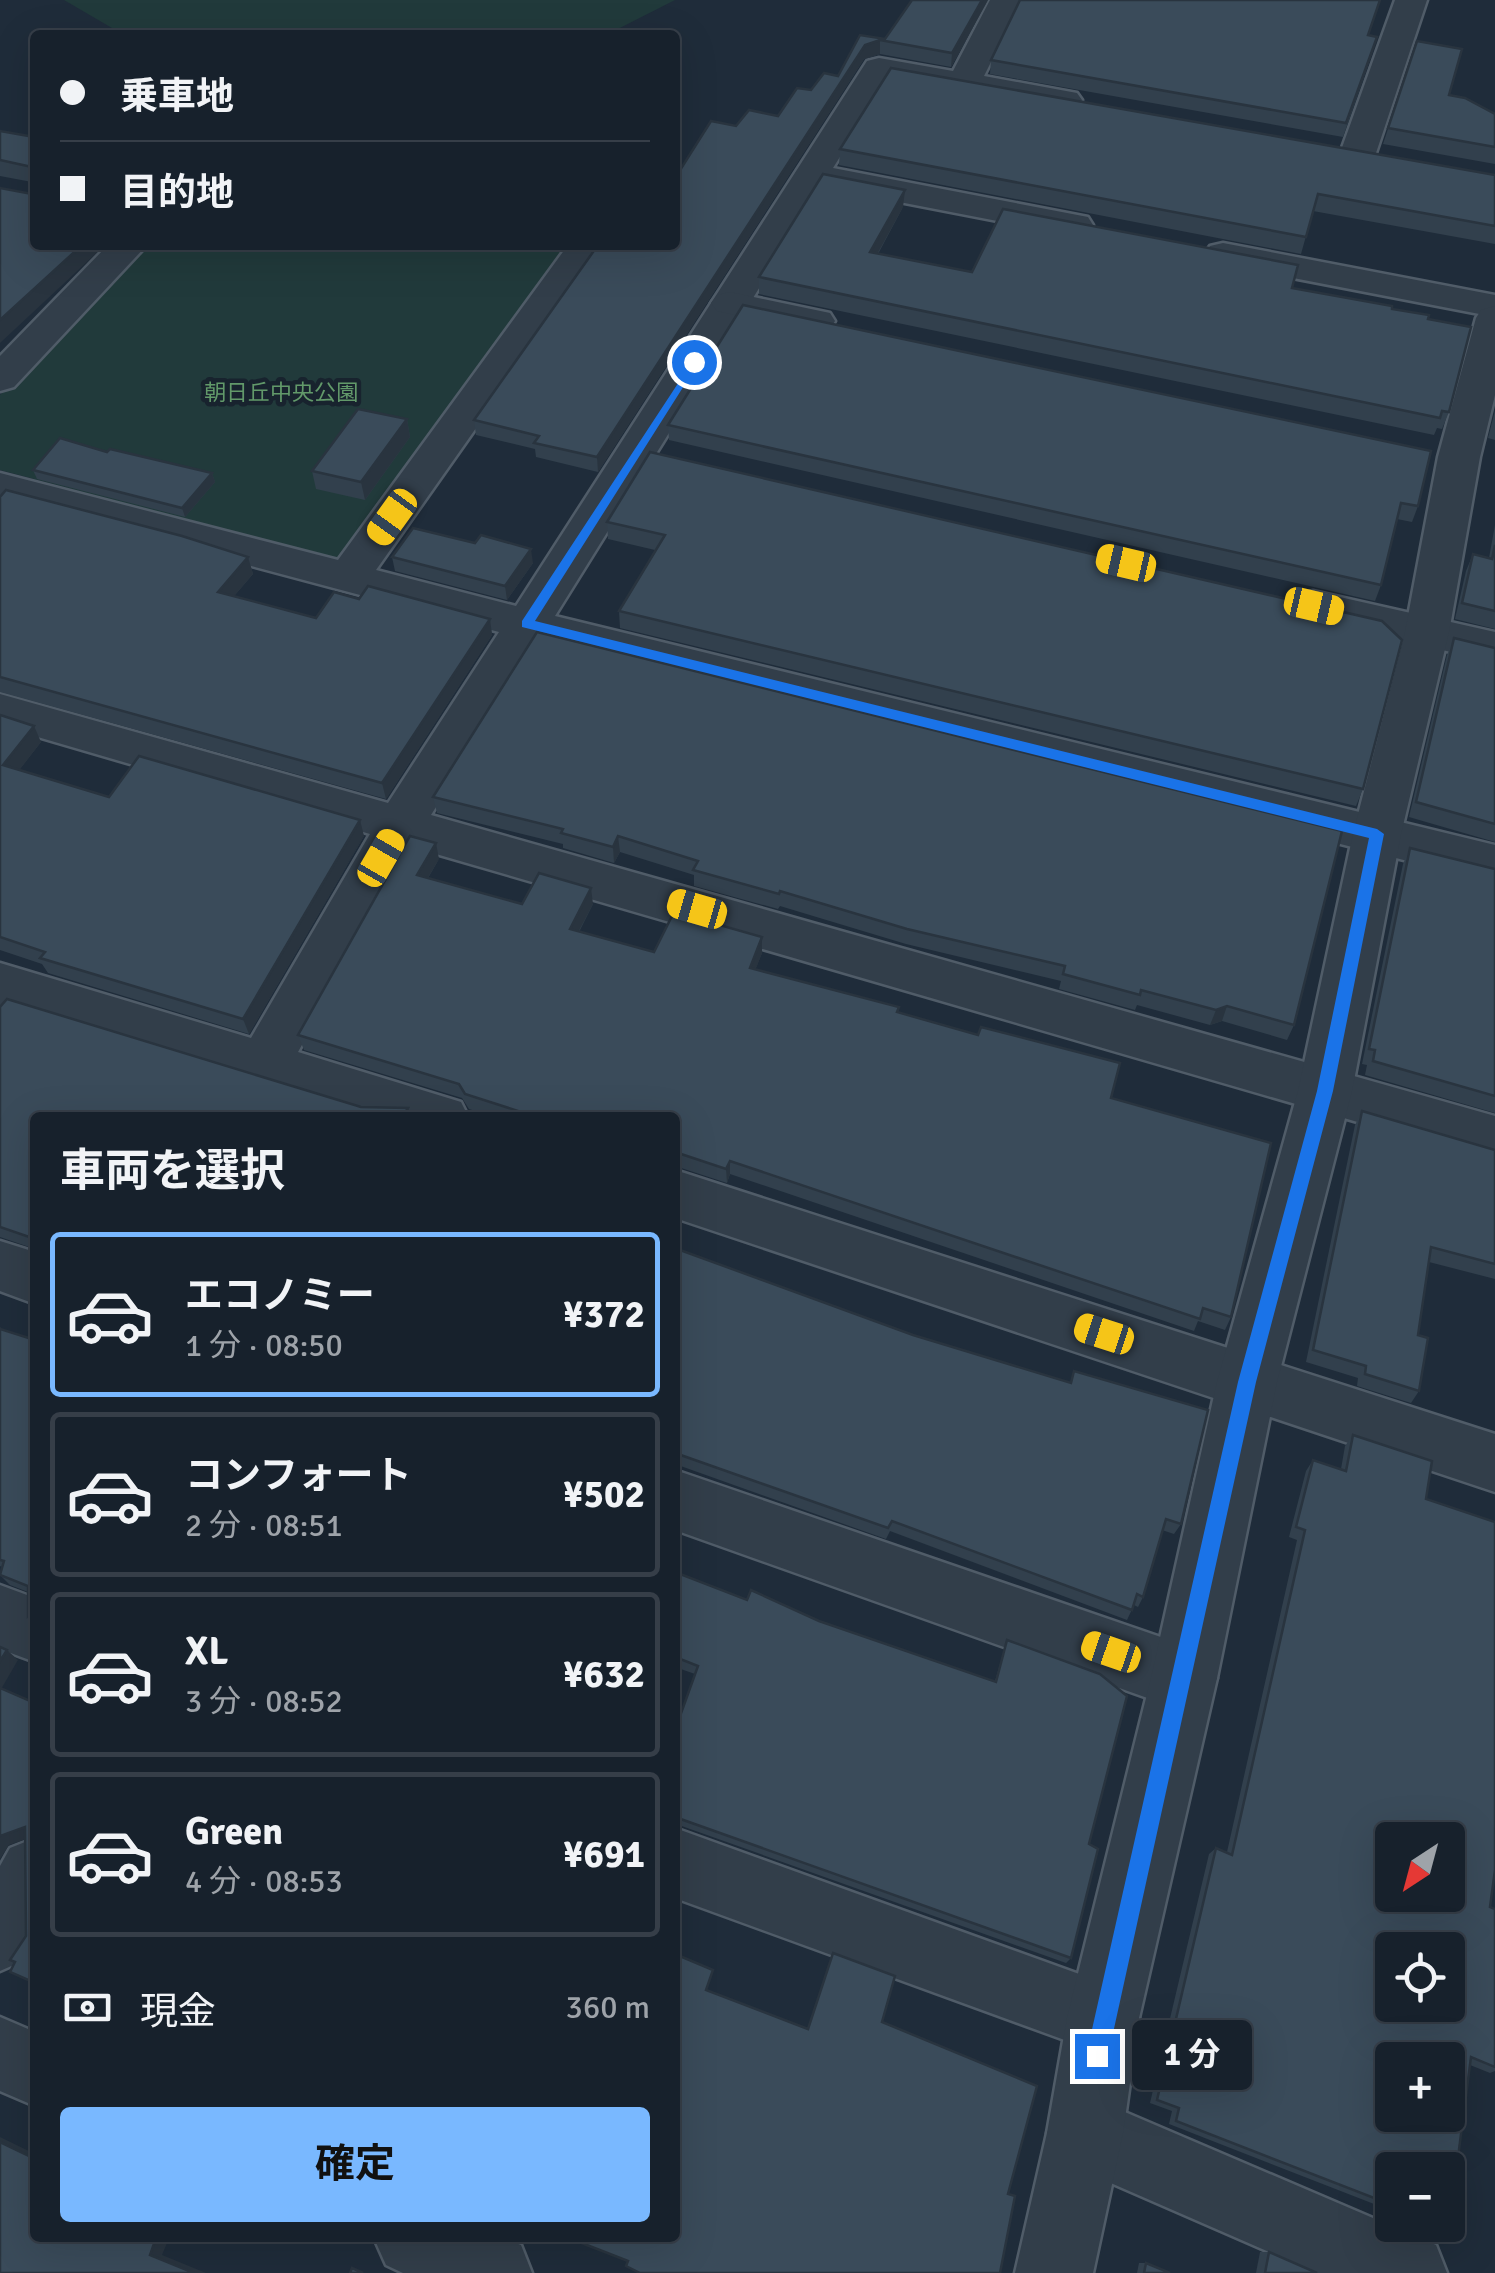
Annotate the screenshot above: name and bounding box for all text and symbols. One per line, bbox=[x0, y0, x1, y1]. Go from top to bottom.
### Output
text: 乗車地 bbox=[120, 73, 234, 120]
text: 目的地 bbox=[120, 169, 234, 216]
route start bbox=[672, 340, 717, 385]
park label: 朝日丘中央公園 bbox=[204, 379, 358, 406]
car bbox=[362, 484, 422, 550]
car bbox=[1093, 542, 1159, 584]
car bbox=[1281, 585, 1347, 627]
car bbox=[353, 825, 409, 891]
car bbox=[664, 886, 730, 932]
text: 車両を選択 bbox=[60, 1144, 285, 1199]
icon: car bbox=[65, 1270, 155, 1360]
text: エコノミー bbox=[185, 1272, 375, 1319]
text: ¥372 bbox=[563, 1291, 645, 1338]
car bbox=[1071, 1310, 1137, 1358]
text: 1 分 · 08:50 bbox=[185, 1326, 343, 1365]
icon: car bbox=[65, 1450, 155, 1540]
text: コンフォート bbox=[185, 1452, 412, 1499]
text: ¥502 bbox=[563, 1471, 645, 1518]
text: 2 分 · 08:51 bbox=[185, 1506, 343, 1545]
text: XL bbox=[185, 1628, 228, 1675]
car bbox=[1078, 1628, 1144, 1676]
icon: car bbox=[65, 1630, 155, 1720]
text: ¥632 bbox=[563, 1651, 645, 1698]
text: 3 分 · 08:52 bbox=[185, 1682, 343, 1721]
text: Green bbox=[185, 1808, 283, 1855]
icon: car bbox=[65, 1810, 155, 1900]
north arrow bbox=[1375, 1822, 1465, 1912]
map controls bbox=[1375, 1822, 1465, 2242]
text: ¥691 bbox=[563, 1831, 645, 1878]
text: 4 分 · 08:53 bbox=[185, 1862, 343, 1901]
button: locate bbox=[1375, 1932, 1465, 2022]
icon: cash bbox=[60, 1980, 115, 2035]
text: 現金 bbox=[140, 1988, 216, 2035]
text: 360 m bbox=[566, 1988, 650, 2027]
callout: 1 分 bbox=[1132, 2021, 1252, 2091]
route end bbox=[1075, 2034, 1120, 2079]
text: 1 分 bbox=[1164, 2035, 1220, 2074]
button: + bbox=[1375, 2042, 1465, 2132]
button: 確定 bbox=[60, 2107, 650, 2222]
button: − bbox=[1375, 2152, 1465, 2242]

